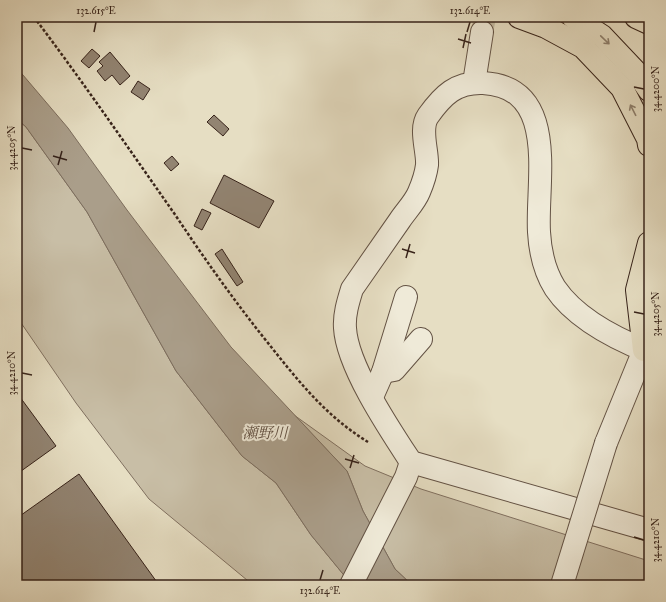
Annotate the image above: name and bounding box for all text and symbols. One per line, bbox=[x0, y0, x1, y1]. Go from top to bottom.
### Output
text: 132.615°E bbox=[76, 5, 116, 17]
text: 132.614°E bbox=[450, 5, 490, 17]
one-way arrow bbox=[600, 35, 610, 44]
text: 34.4200°N bbox=[650, 65, 662, 112]
one-way arrow bbox=[629, 104, 636, 116]
text: 34.4205°N bbox=[6, 125, 18, 171]
text: 34.4205°N bbox=[650, 291, 662, 337]
text: 34.4210°N bbox=[6, 350, 18, 395]
water label: 瀬野川 bbox=[242, 424, 289, 442]
text: 34.4210°N bbox=[650, 517, 662, 562]
text: 132.614°E bbox=[300, 585, 340, 597]

